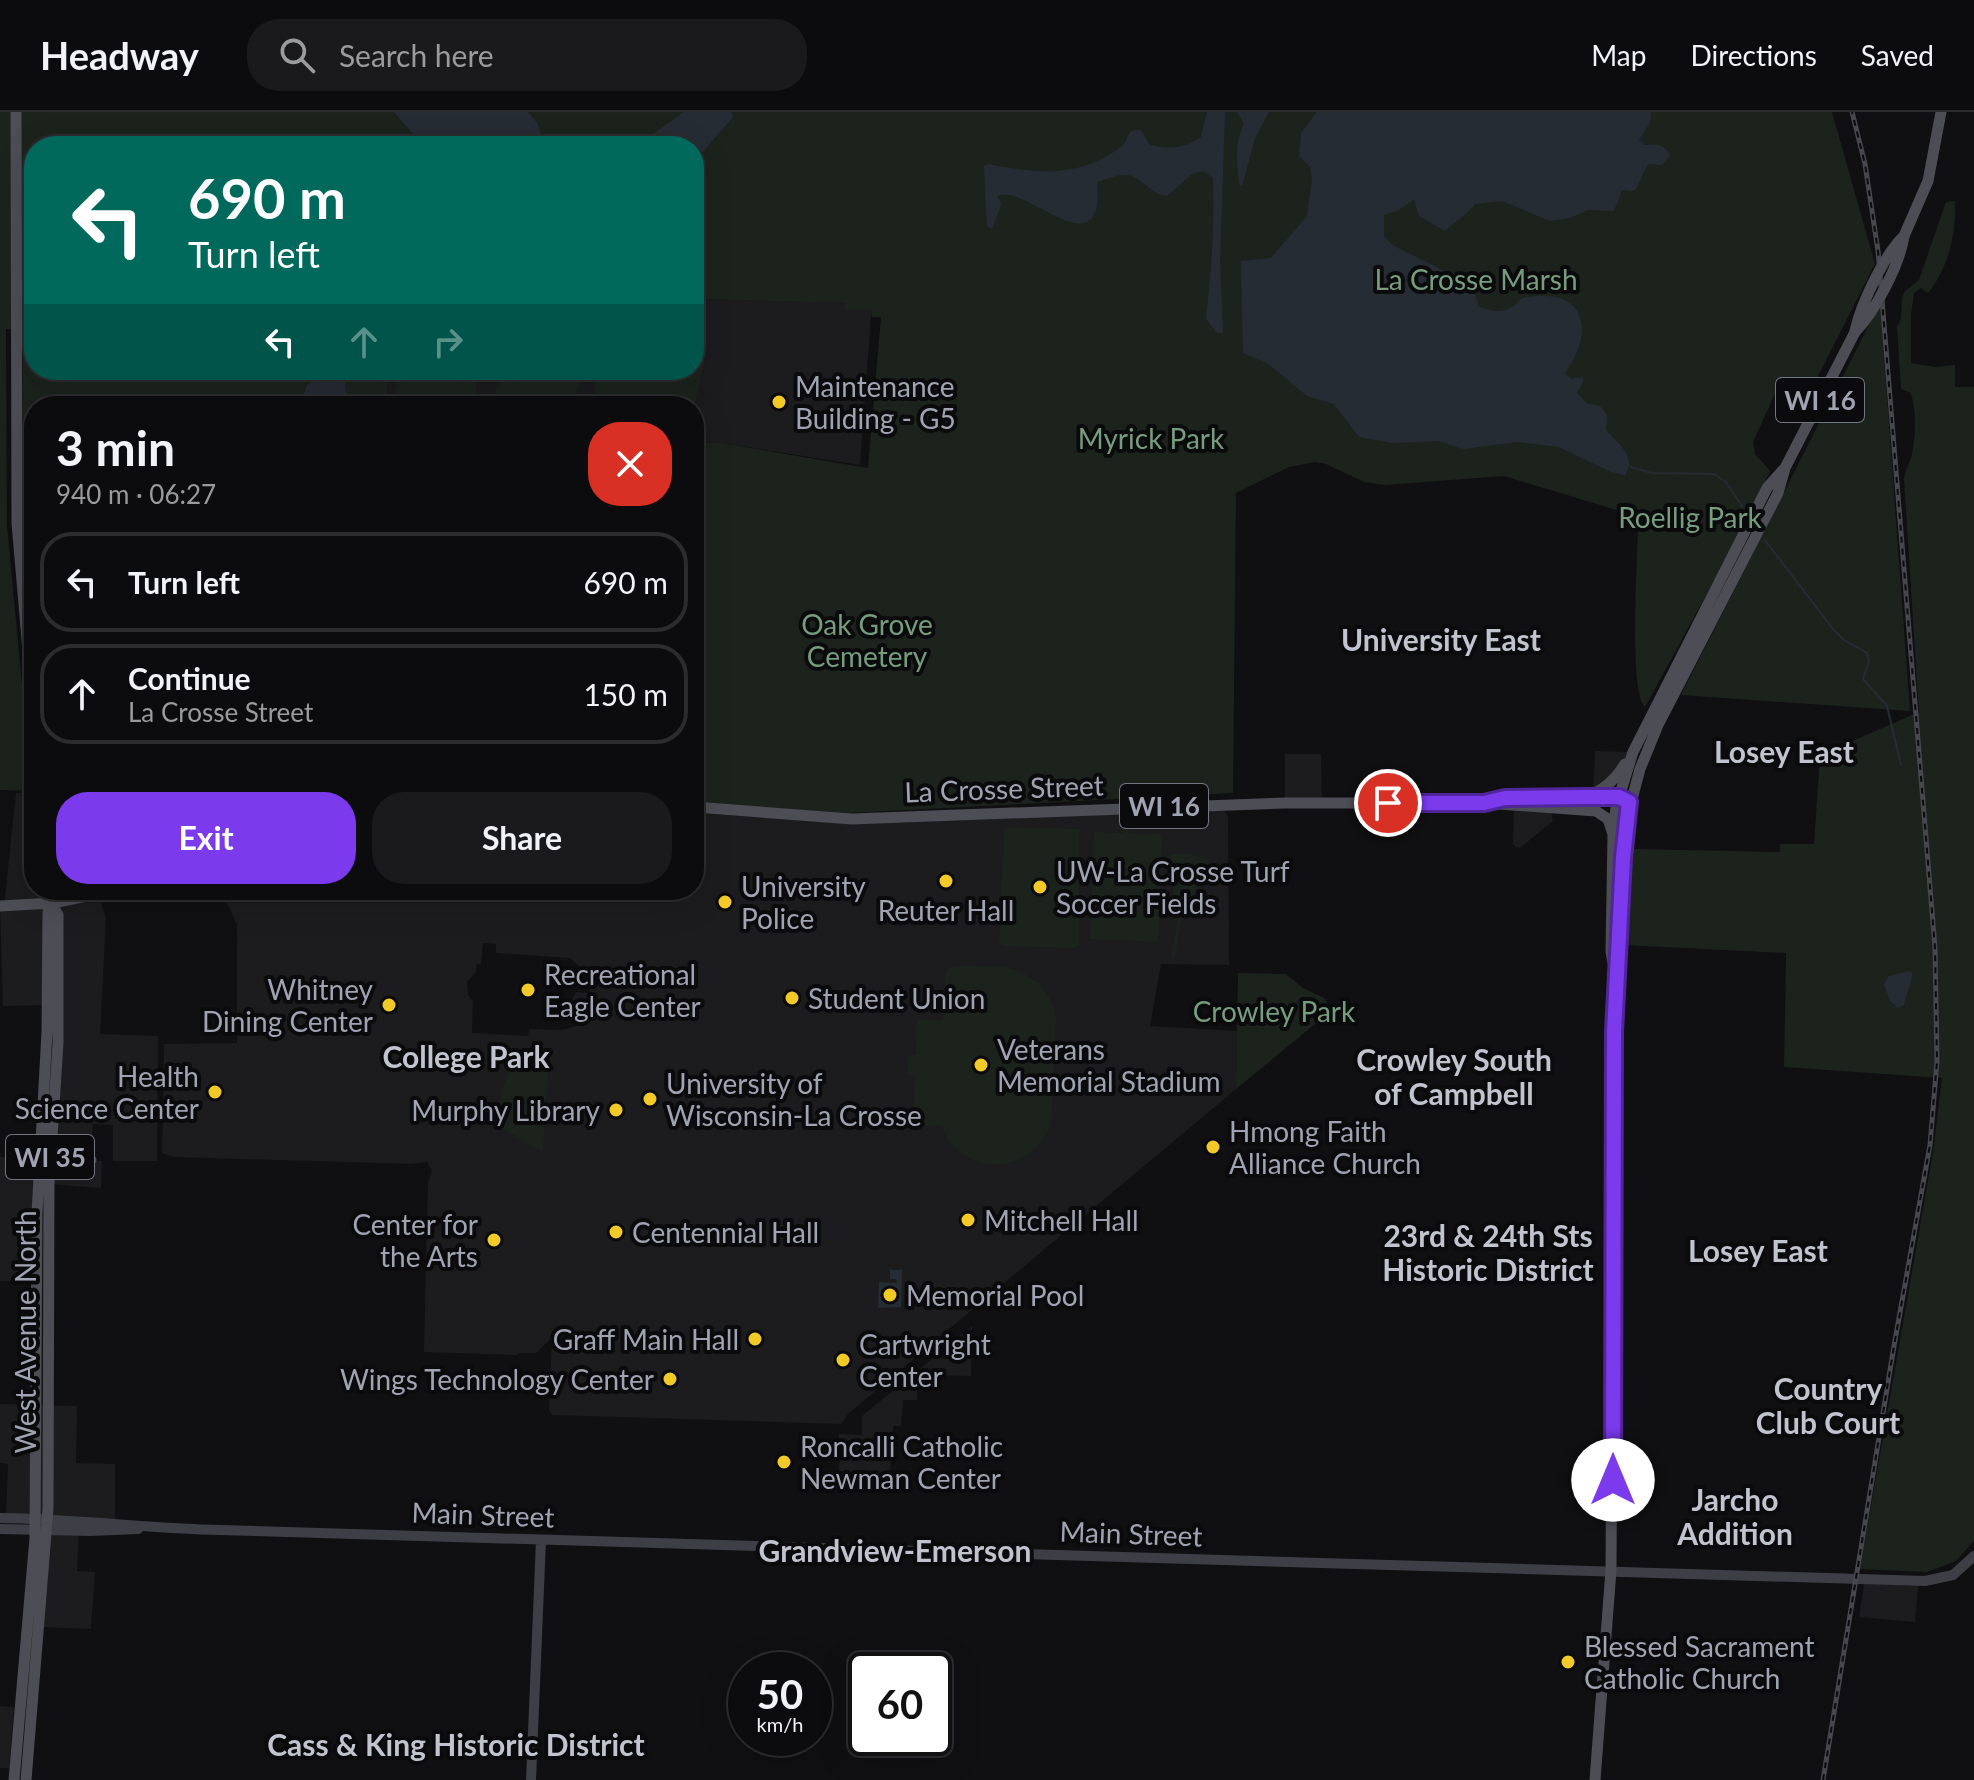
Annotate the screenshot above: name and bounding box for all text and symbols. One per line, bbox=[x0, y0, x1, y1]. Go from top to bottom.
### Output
search box bbox=[247, 19, 807, 91]
text: Headway bbox=[40, 32, 199, 78]
icon: search bbox=[275, 33, 319, 77]
text: Search here bbox=[339, 37, 494, 73]
text: Map bbox=[1591, 38, 1646, 72]
text: Directions bbox=[1690, 38, 1817, 72]
text: Saved bbox=[1861, 38, 1934, 72]
text: 690 m bbox=[188, 164, 346, 231]
icon: left bbox=[56, 168, 160, 272]
text: Turn left bbox=[188, 232, 320, 276]
park label: La Crosse Marsh bbox=[1374, 262, 1578, 296]
icon: left bbox=[258, 320, 302, 364]
icon: ahead bbox=[342, 320, 386, 364]
icon: right bbox=[426, 320, 470, 364]
place label: Maintenance Building - G5 bbox=[795, 369, 956, 435]
road number: WI 16 bbox=[1776, 378, 1864, 422]
marker: Maintenance Building - G5 bbox=[770, 393, 788, 411]
text: 3 min bbox=[56, 419, 175, 476]
park label: Myrick Park bbox=[1078, 421, 1225, 455]
button: close bbox=[588, 422, 672, 506]
text: 940 m · 06:27 bbox=[56, 478, 216, 510]
park label: Roellig Park bbox=[1618, 500, 1763, 534]
icon: left bbox=[60, 560, 104, 604]
text: Turn left bbox=[128, 564, 240, 600]
text: 690 m bbox=[583, 564, 668, 600]
park label: Oak Grove Cemetery bbox=[801, 607, 933, 673]
district label: University East bbox=[1341, 621, 1541, 657]
text: Continue bbox=[128, 660, 251, 696]
icon: ahead bbox=[60, 672, 104, 716]
text: 150 m bbox=[583, 676, 668, 712]
text: La Crosse Street bbox=[128, 696, 313, 728]
district label: Losey East bbox=[1714, 733, 1854, 769]
street label: La Crosse Street bbox=[904, 768, 1104, 808]
pin bbox=[1354, 769, 1422, 837]
icon: arrive bbox=[1366, 781, 1410, 825]
road number: WI 16 bbox=[1120, 784, 1208, 828]
button: Exit bbox=[56, 792, 356, 884]
button: Share bbox=[372, 792, 672, 884]
place label: UW-La Crosse Turf Soccer Fields bbox=[1056, 854, 1290, 920]
place label: University Police bbox=[741, 869, 866, 935]
marker: Reuter Hall bbox=[937, 872, 955, 890]
marker: UW-La Crosse Turf Soccer Fields bbox=[1031, 878, 1049, 896]
marker: University Police bbox=[716, 893, 734, 911]
place label: Reuter Hall bbox=[878, 893, 1014, 927]
place label: Recreational Eagle Center bbox=[544, 957, 701, 1023]
place label: Whitney Dining Center bbox=[202, 972, 374, 1038]
marker: Recreational Eagle Center bbox=[519, 981, 537, 999]
place label: Student Union bbox=[808, 981, 985, 1015]
marker: Student Union bbox=[783, 989, 801, 1007]
park label: Crowley Park bbox=[1193, 994, 1356, 1028]
marker: Whitney Dining Center bbox=[380, 996, 398, 1014]
place label: Veterans Memorial Stadium bbox=[997, 1032, 1220, 1098]
district label: College Park bbox=[382, 1038, 551, 1074]
district label: Crowley South of Campbell bbox=[1356, 1041, 1552, 1111]
marker: Veterans Memorial Stadium bbox=[972, 1056, 990, 1074]
place label: Health Science Center bbox=[15, 1059, 199, 1125]
place label: University of Wisconsin-La Crosse bbox=[666, 1066, 922, 1132]
marker: Health Science Center bbox=[206, 1083, 224, 1101]
marker: University of Wisconsin-La Crosse bbox=[641, 1090, 659, 1108]
place label: Murphy Library bbox=[411, 1093, 601, 1127]
marker: Murphy Library bbox=[607, 1101, 625, 1119]
place label: Hmong Faith Alliance Church bbox=[1229, 1114, 1421, 1180]
road number: WI 35 bbox=[6, 1135, 94, 1179]
marker: Hmong Faith Alliance Church bbox=[1204, 1138, 1222, 1156]
place label: Mitchell Hall bbox=[984, 1203, 1139, 1237]
place label: Center for the Arts bbox=[352, 1207, 478, 1273]
street label: West Avenue North bbox=[8, 1210, 42, 1454]
marker: Mitchell Hall bbox=[959, 1211, 977, 1229]
place label: Centennial Hall bbox=[632, 1215, 819, 1249]
district label: 23rd & 24th Sts Historic District bbox=[1382, 1217, 1594, 1287]
marker: Centennial Hall bbox=[607, 1223, 625, 1241]
marker: Center for the Arts bbox=[485, 1231, 503, 1249]
district label: Losey East bbox=[1688, 1232, 1828, 1268]
place label: Memorial Pool bbox=[906, 1278, 1084, 1312]
marker: Memorial Pool bbox=[881, 1286, 899, 1304]
place label: Graff Main Hall bbox=[553, 1322, 739, 1356]
place label: Cartwright Center bbox=[859, 1327, 991, 1393]
marker: Graff Main Hall bbox=[746, 1330, 764, 1348]
marker: Cartwright Center bbox=[834, 1351, 852, 1369]
place label: Wings Technology Center bbox=[340, 1362, 654, 1396]
marker: Wings Technology Center bbox=[661, 1370, 679, 1388]
district label: Country Club Court bbox=[1756, 1370, 1900, 1440]
place label: Roncalli Catholic Newman Center bbox=[800, 1429, 1003, 1495]
position arrow bbox=[1571, 1438, 1655, 1522]
marker: Roncalli Catholic Newman Center bbox=[775, 1453, 793, 1471]
district label: Jarcho Addition bbox=[1676, 1481, 1793, 1551]
street label: Main Street bbox=[411, 1495, 555, 1533]
street label: Main Street bbox=[1059, 1514, 1203, 1552]
district label: Grandview-Emerson bbox=[759, 1532, 1031, 1568]
place label: Blessed Sacrament Catholic Church bbox=[1584, 1629, 1815, 1695]
speed limit sign: 60 bbox=[848, 1652, 952, 1756]
marker: Blessed Sacrament Catholic Church bbox=[1559, 1653, 1577, 1671]
text: 50 bbox=[757, 1670, 803, 1718]
text: km/h bbox=[757, 1712, 803, 1736]
district label: Cass & King Historic District bbox=[267, 1726, 645, 1762]

